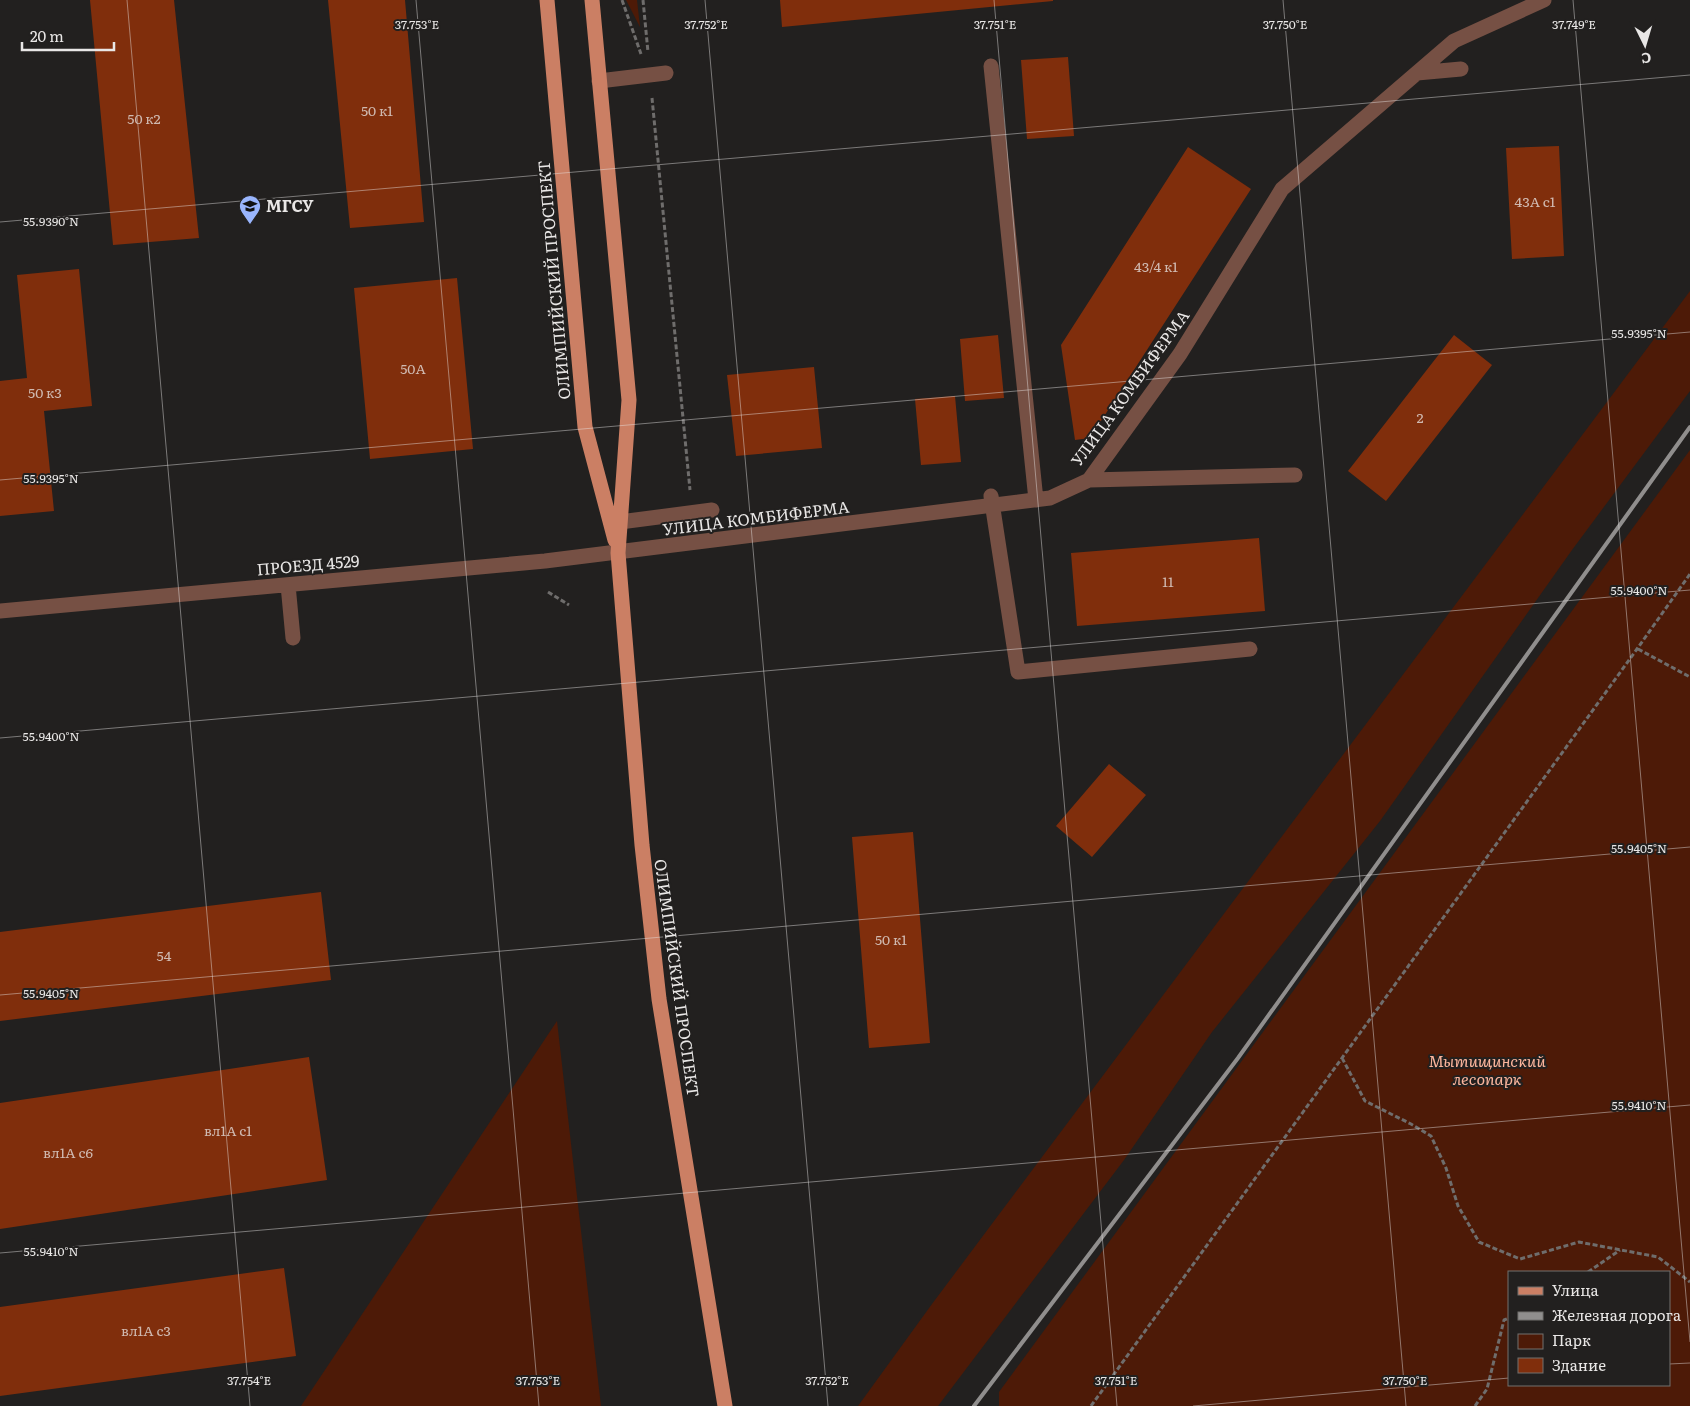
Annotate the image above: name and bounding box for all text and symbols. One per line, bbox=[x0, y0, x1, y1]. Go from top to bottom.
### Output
text: 37.753°E bbox=[395, 15, 439, 33]
text: 37.752°E bbox=[684, 15, 728, 33]
text: 37.751°E bbox=[974, 15, 1017, 33]
text: 37.750°E bbox=[1263, 15, 1308, 33]
text: 37.749°E bbox=[1552, 15, 1596, 33]
scale bar bbox=[22, 20, 115, 52]
north arrow bbox=[1620, 20, 1670, 70]
text: 20 m bbox=[30, 24, 64, 47]
text: С bbox=[1640, 49, 1652, 69]
house number: 50 к1 bbox=[361, 100, 393, 120]
house number: 50 к2 bbox=[127, 108, 161, 128]
street label: ОЛИМПИЙСКИЙ ПРОСПЕКТ bbox=[531, 159, 575, 401]
house number: 43А с1 bbox=[1514, 191, 1556, 211]
place label: МГСУ bbox=[266, 193, 314, 217]
school or university icon: МГСУ bbox=[238, 194, 262, 225]
text: 55.9390°N bbox=[23, 212, 79, 230]
house number: 43/4 к1 bbox=[1134, 256, 1178, 276]
street label: УЛИЦА КОМБИФЕРМА bbox=[1064, 304, 1194, 471]
text: 55.9395°N bbox=[1611, 324, 1667, 342]
house number: 50А bbox=[400, 358, 426, 378]
house number: 50 к3 bbox=[28, 382, 62, 402]
house number: 2 bbox=[1416, 407, 1424, 427]
text: 55.9395°N bbox=[23, 469, 79, 487]
street label: УЛИЦА КОМБИФЕРМА bbox=[661, 494, 851, 540]
street label: ПРОЕЗД 4529 bbox=[256, 548, 360, 580]
house number: 11 bbox=[1162, 571, 1174, 591]
text: 55.9400°N bbox=[1611, 581, 1667, 599]
text: 55.9400°N bbox=[23, 727, 79, 745]
text: 55.9405°N bbox=[1611, 839, 1667, 857]
street label: ОЛИМПИЙСКИЙ ПРОСПЕКТ bbox=[649, 857, 707, 1098]
house number: 50 к1 bbox=[875, 929, 907, 949]
house number: 54 bbox=[157, 945, 172, 965]
text: 55.9405°N bbox=[23, 984, 79, 1002]
park label: Мытищинский лесопарк bbox=[1428, 1048, 1546, 1090]
text: 55.9410°N bbox=[1612, 1096, 1666, 1114]
house number: вл1А с1 bbox=[204, 1120, 252, 1140]
house number: вл1А с6 bbox=[43, 1142, 93, 1162]
text: 55.9410°N bbox=[24, 1242, 78, 1260]
legend bbox=[1508, 1271, 1670, 1386]
text: Улица bbox=[1552, 1278, 1600, 1301]
text: Железная дорога bbox=[1552, 1303, 1682, 1326]
house number: вл1А с3 bbox=[121, 1320, 171, 1340]
text: Парк bbox=[1552, 1328, 1591, 1351]
text: Здание bbox=[1552, 1353, 1606, 1376]
text: 37.754°E bbox=[227, 1371, 271, 1389]
text: 37.753°E bbox=[516, 1371, 560, 1389]
text: 37.752°E bbox=[805, 1371, 849, 1389]
text: 37.751°E bbox=[1095, 1371, 1138, 1389]
text: 37.750°E bbox=[1383, 1371, 1428, 1389]

